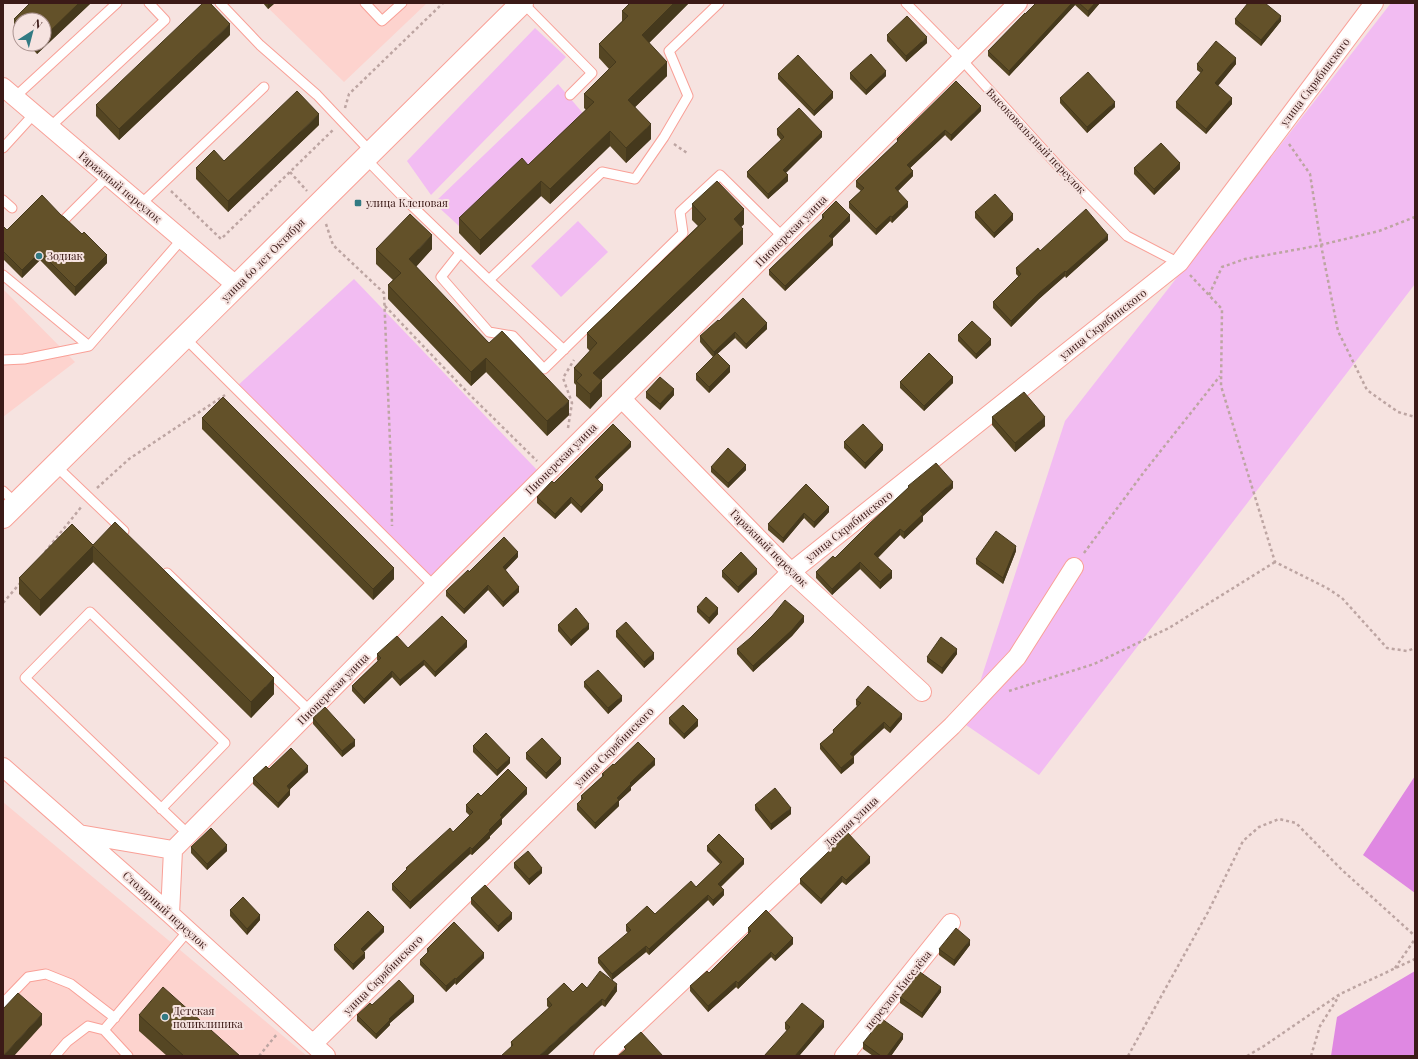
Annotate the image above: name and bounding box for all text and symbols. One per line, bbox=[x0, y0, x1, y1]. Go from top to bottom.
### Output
north arrow bbox=[12, 12, 52, 52]
text: N bbox=[31, 15, 46, 32]
street label: улица Скрябинского bbox=[1276, 35, 1353, 130]
street label: Высоковольтный переулок bbox=[983, 85, 1090, 197]
street label: Гаражный переулок bbox=[76, 147, 165, 226]
street label: Пионерская улица bbox=[752, 191, 830, 270]
place label: улица Кленовая bbox=[365, 195, 448, 210]
marker: улица Кленовая bbox=[353, 198, 363, 208]
street label: улица 60 лет Октября bbox=[217, 215, 308, 305]
place label: Зодиак bbox=[47, 248, 84, 263]
marker: Зодиак bbox=[34, 251, 44, 261]
street label: улица Скрябинского bbox=[1055, 285, 1149, 363]
street label: Пионерская улица bbox=[522, 419, 600, 498]
street label: улица Скрябинского bbox=[801, 487, 895, 565]
street label: Гаражный переулок bbox=[727, 506, 812, 590]
street label: Пионерская улица bbox=[294, 649, 372, 728]
street label: улица Скрябинского bbox=[570, 704, 657, 790]
street label: Дачная улица bbox=[820, 792, 881, 851]
street label: Столярный переулок bbox=[120, 868, 211, 952]
street label: улица Скрябинского bbox=[339, 932, 426, 1018]
street label: переулок Киселёва bbox=[861, 946, 935, 1032]
place label: Детская поликлиника bbox=[173, 1003, 243, 1031]
marker: Детская поликлиника bbox=[160, 1012, 170, 1022]

